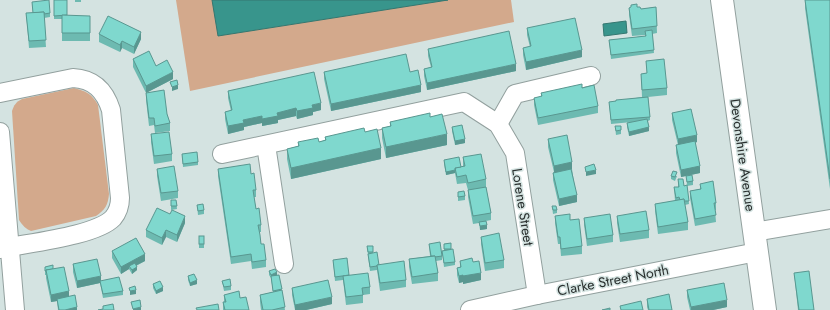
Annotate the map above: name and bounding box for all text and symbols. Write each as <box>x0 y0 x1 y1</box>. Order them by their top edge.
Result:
street label: Devonshire Avenue <box>725 97 761 213</box>
street label: Lorene Street <box>507 167 539 248</box>
street label: Clarke Street North <box>555 259 671 301</box>

